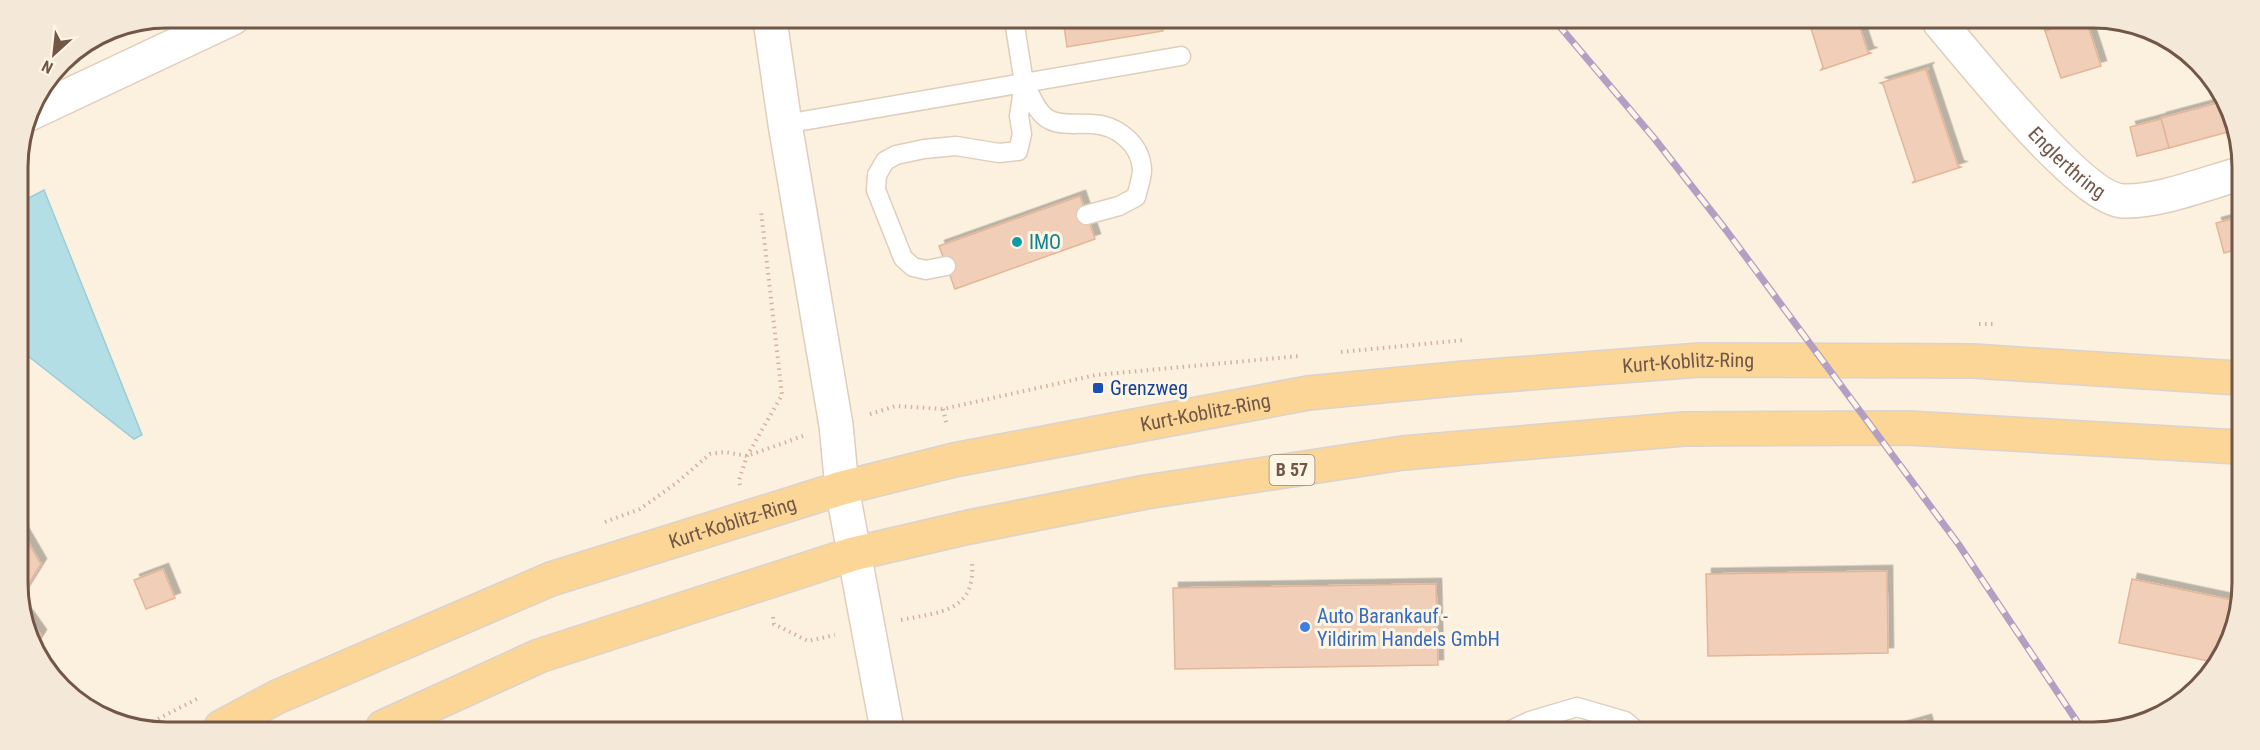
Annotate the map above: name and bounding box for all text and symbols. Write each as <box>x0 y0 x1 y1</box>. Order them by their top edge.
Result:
north arrow <box>24 24 84 84</box>
text: N <box>39 56 56 78</box>
street label: Englerthring <box>2023 122 2110 204</box>
place label: IMO <box>1029 230 1061 254</box>
marker: IMO <box>1010 235 1024 249</box>
street label: Kurt-Koblitz-Ring <box>1621 348 1754 378</box>
place label: Grenzweg <box>1110 376 1188 400</box>
marker: Grenzweg <box>1091 381 1105 395</box>
street label: Kurt-Koblitz-Ring <box>1138 388 1272 437</box>
road number: B 57 <box>1270 455 1314 485</box>
street label: Kurt-Koblitz-Ring <box>666 491 799 553</box>
place label: Auto Barankauf - Yildirim Handels GmbH <box>1317 604 1500 651</box>
marker: Auto Barankauf - Yildirim Handels GmbH <box>1298 620 1312 634</box>

